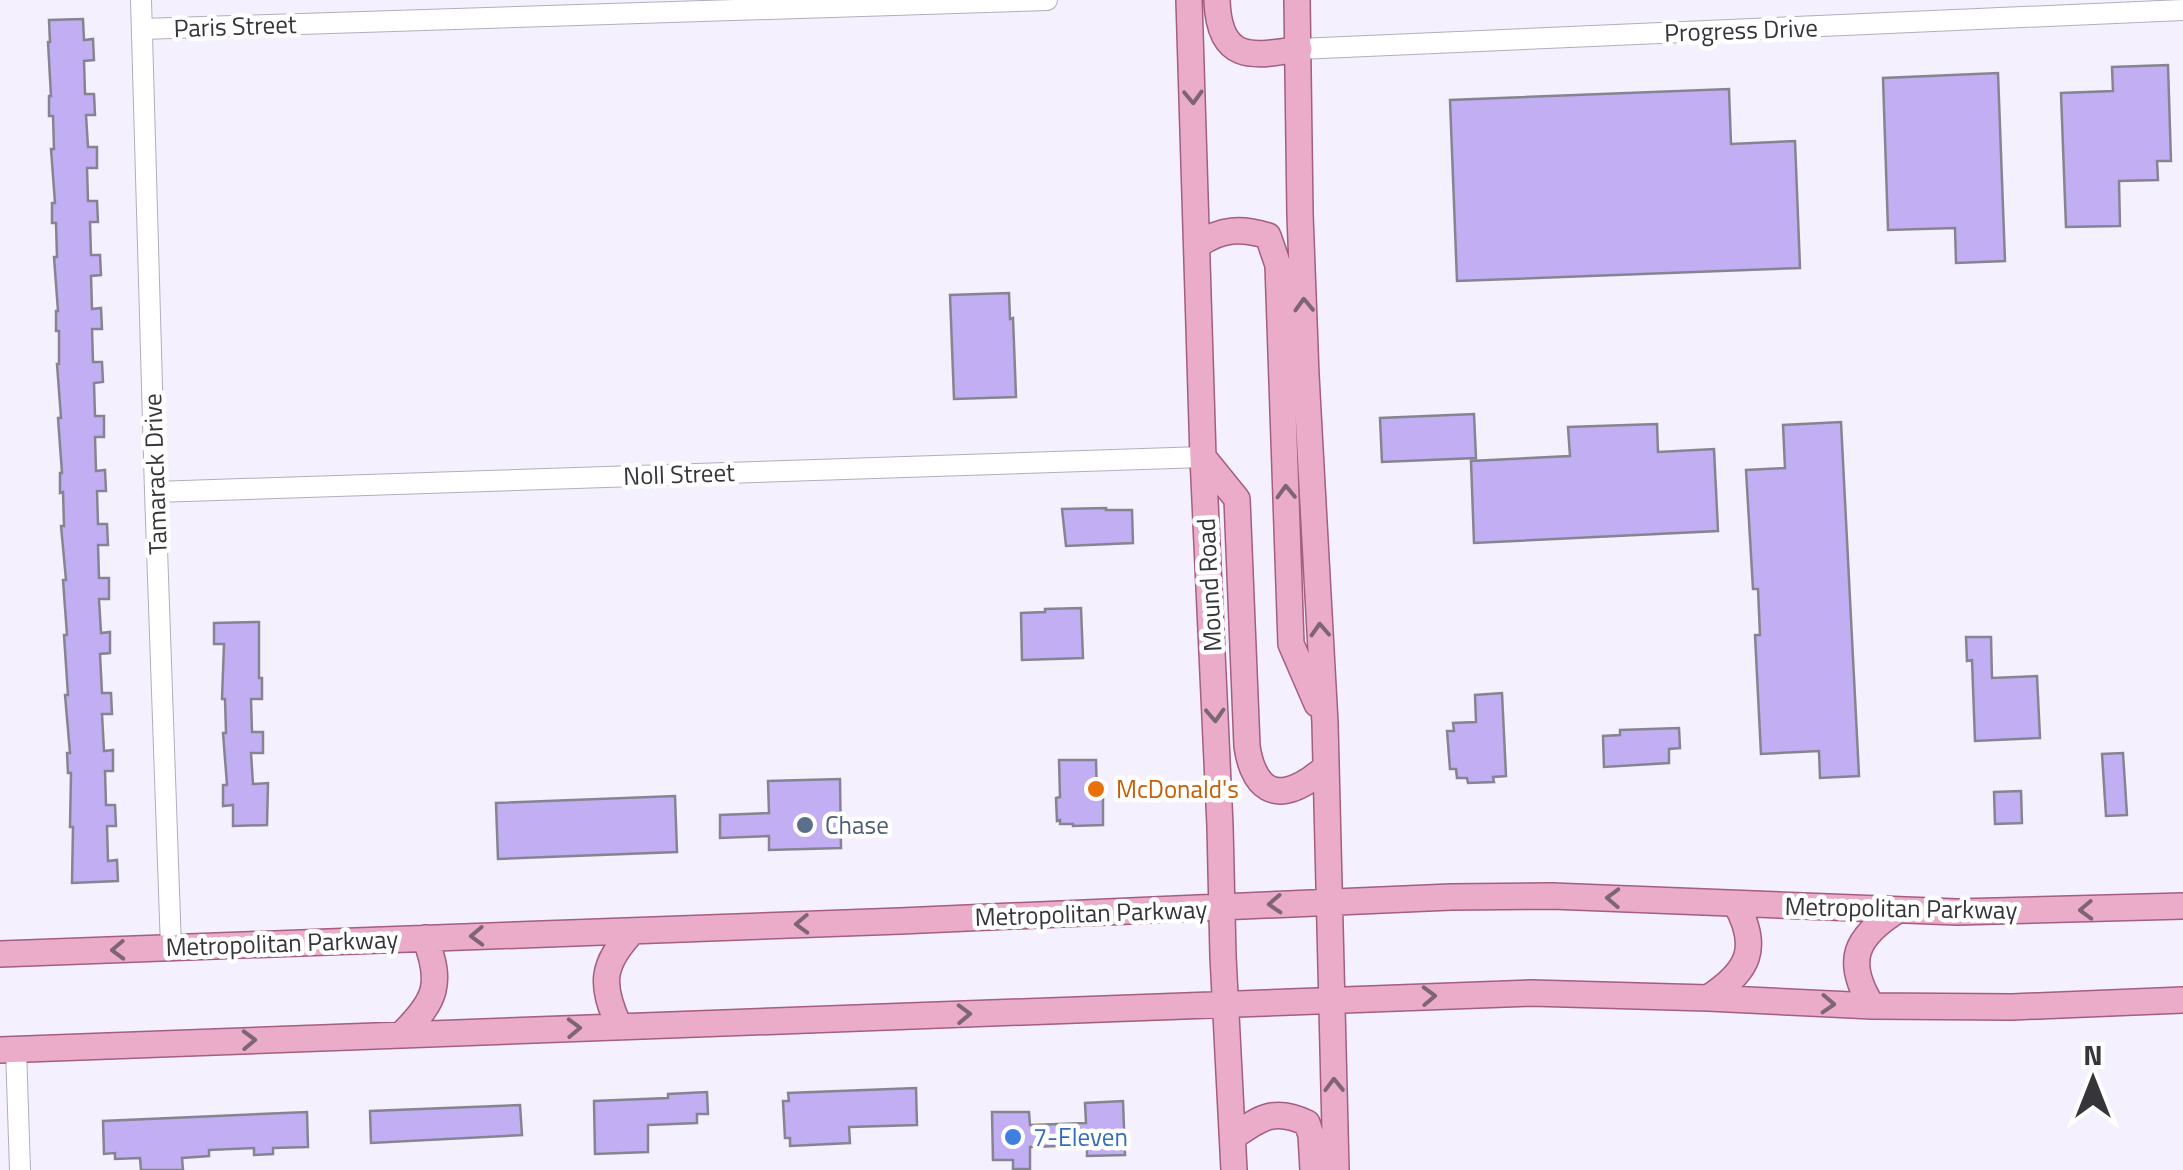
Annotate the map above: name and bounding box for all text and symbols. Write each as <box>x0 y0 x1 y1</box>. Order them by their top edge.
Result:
street label: Paris Street <box>173 5 297 47</box>
street label: Progress Drive <box>1664 8 1818 52</box>
one-way arrow <box>1182 90 1203 106</box>
one-way arrow <box>1293 296 1314 312</box>
street label: Tamarack Drive <box>133 393 177 555</box>
street label: Noll Street <box>623 453 736 495</box>
one-way arrow <box>1276 483 1297 499</box>
street label: Mound Road <box>1187 517 1231 653</box>
one-way arrow <box>1309 621 1330 637</box>
one-way arrow <box>1204 707 1225 723</box>
place label: McDonald's <box>1116 770 1239 808</box>
marker: McDonald's <box>1085 778 1107 800</box>
place label: Chase <box>825 806 889 844</box>
marker: Chase <box>794 814 816 836</box>
street label: Metropolitan Parkway <box>1784 887 2018 929</box>
one-way arrow <box>1604 888 1620 909</box>
street label: Metropolitan Parkway <box>974 890 1208 936</box>
one-way arrow <box>1267 894 1283 915</box>
one-way arrow <box>2077 899 2092 921</box>
one-way arrow <box>794 914 810 935</box>
street label: Metropolitan Parkway <box>165 920 399 966</box>
one-way arrow <box>469 926 485 947</box>
one-way arrow <box>109 939 125 960</box>
one-way arrow <box>1422 986 1438 1007</box>
one-way arrow <box>1820 993 1836 1014</box>
one-way arrow <box>957 1004 973 1025</box>
one-way arrow <box>567 1018 583 1039</box>
one-way arrow <box>242 1030 258 1051</box>
north arrow <box>2043 1030 2143 1130</box>
text: N <box>2083 1033 2103 1076</box>
one-way arrow <box>1323 1076 1345 1092</box>
place label: 7-Eleven <box>1033 1118 1128 1156</box>
marker: 7-Eleven <box>1002 1126 1024 1148</box>

